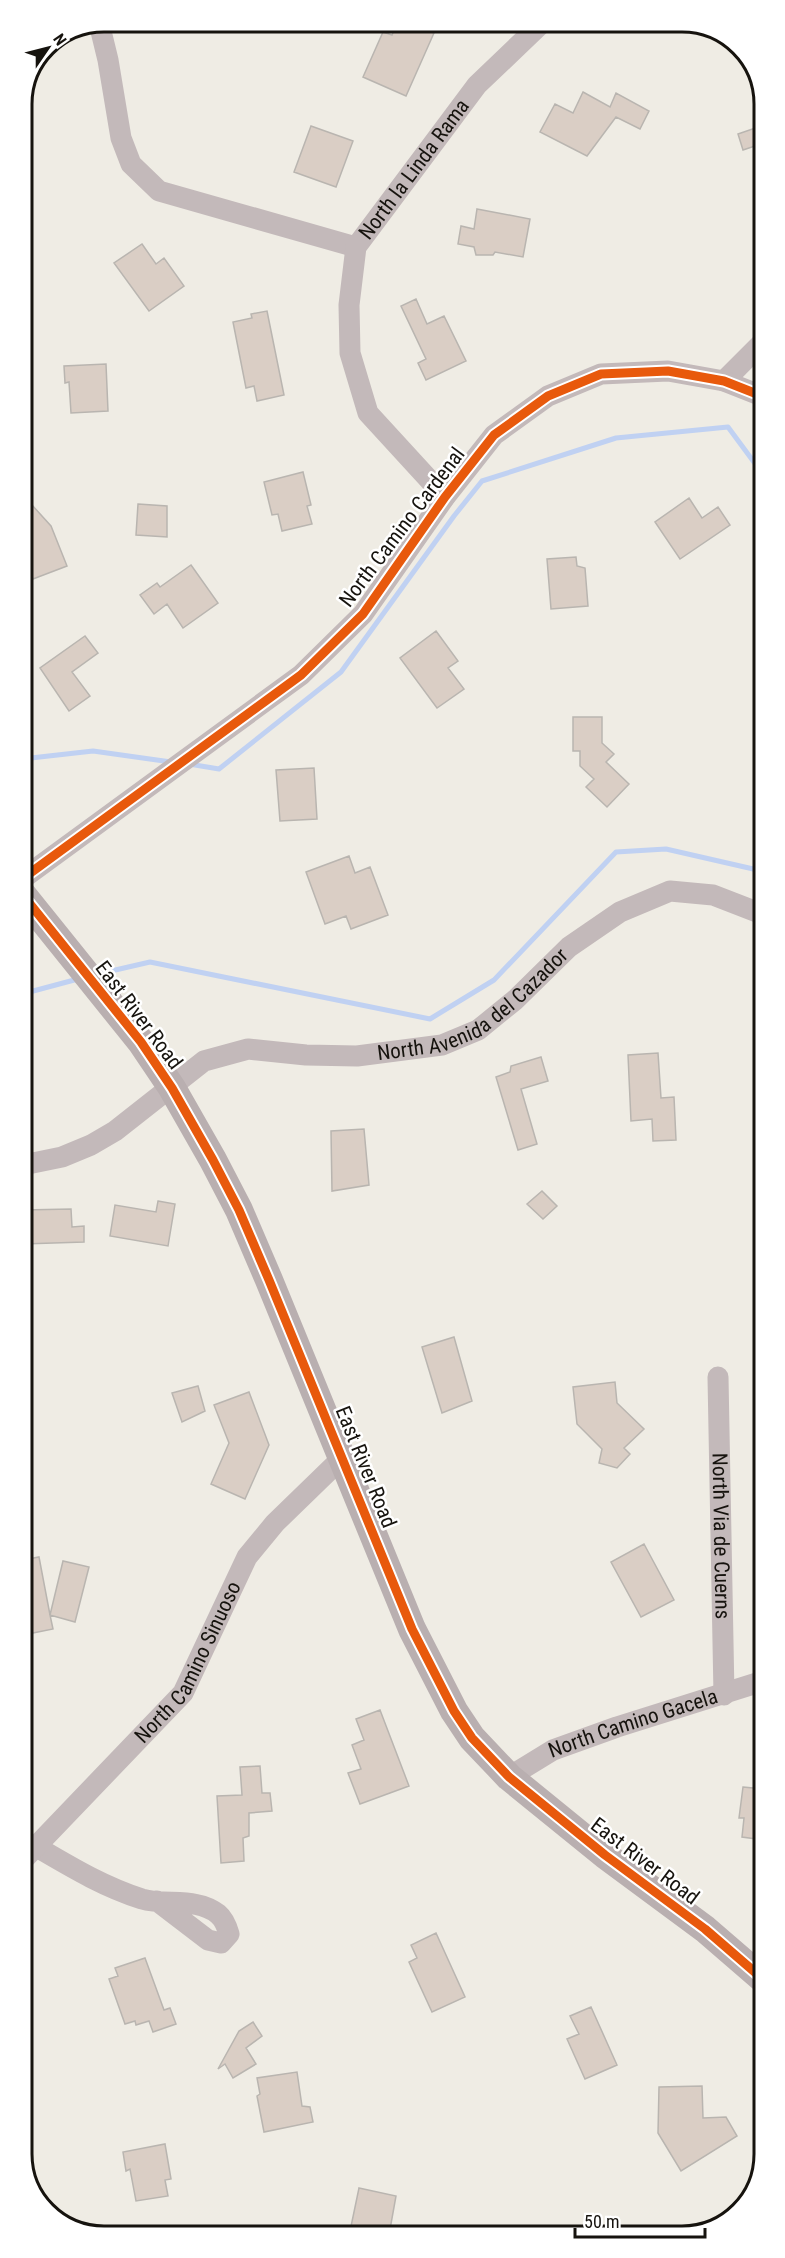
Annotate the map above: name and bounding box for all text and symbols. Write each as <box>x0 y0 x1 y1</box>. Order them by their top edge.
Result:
north arrow <box>18 18 78 78</box>
text: N <box>49 30 70 49</box>
street label: North la Linda Rama <box>354 94 474 244</box>
street label: North Camino Cardenal <box>334 443 470 611</box>
street label: North Avenida del Cazador <box>376 943 573 1065</box>
street label: East River Road <box>91 956 187 1074</box>
street label: East River Road <box>331 1403 401 1531</box>
street label: North Via de Cuerns <box>707 1453 735 1619</box>
street label: North Camino Sinuoso <box>130 1577 246 1748</box>
street label: North Camino Gacela <box>545 1684 721 1763</box>
street label: East River Road <box>586 1813 704 1909</box>
scale bar <box>575 2201 706 2239</box>
text: 50 m <box>584 2211 619 2232</box>

